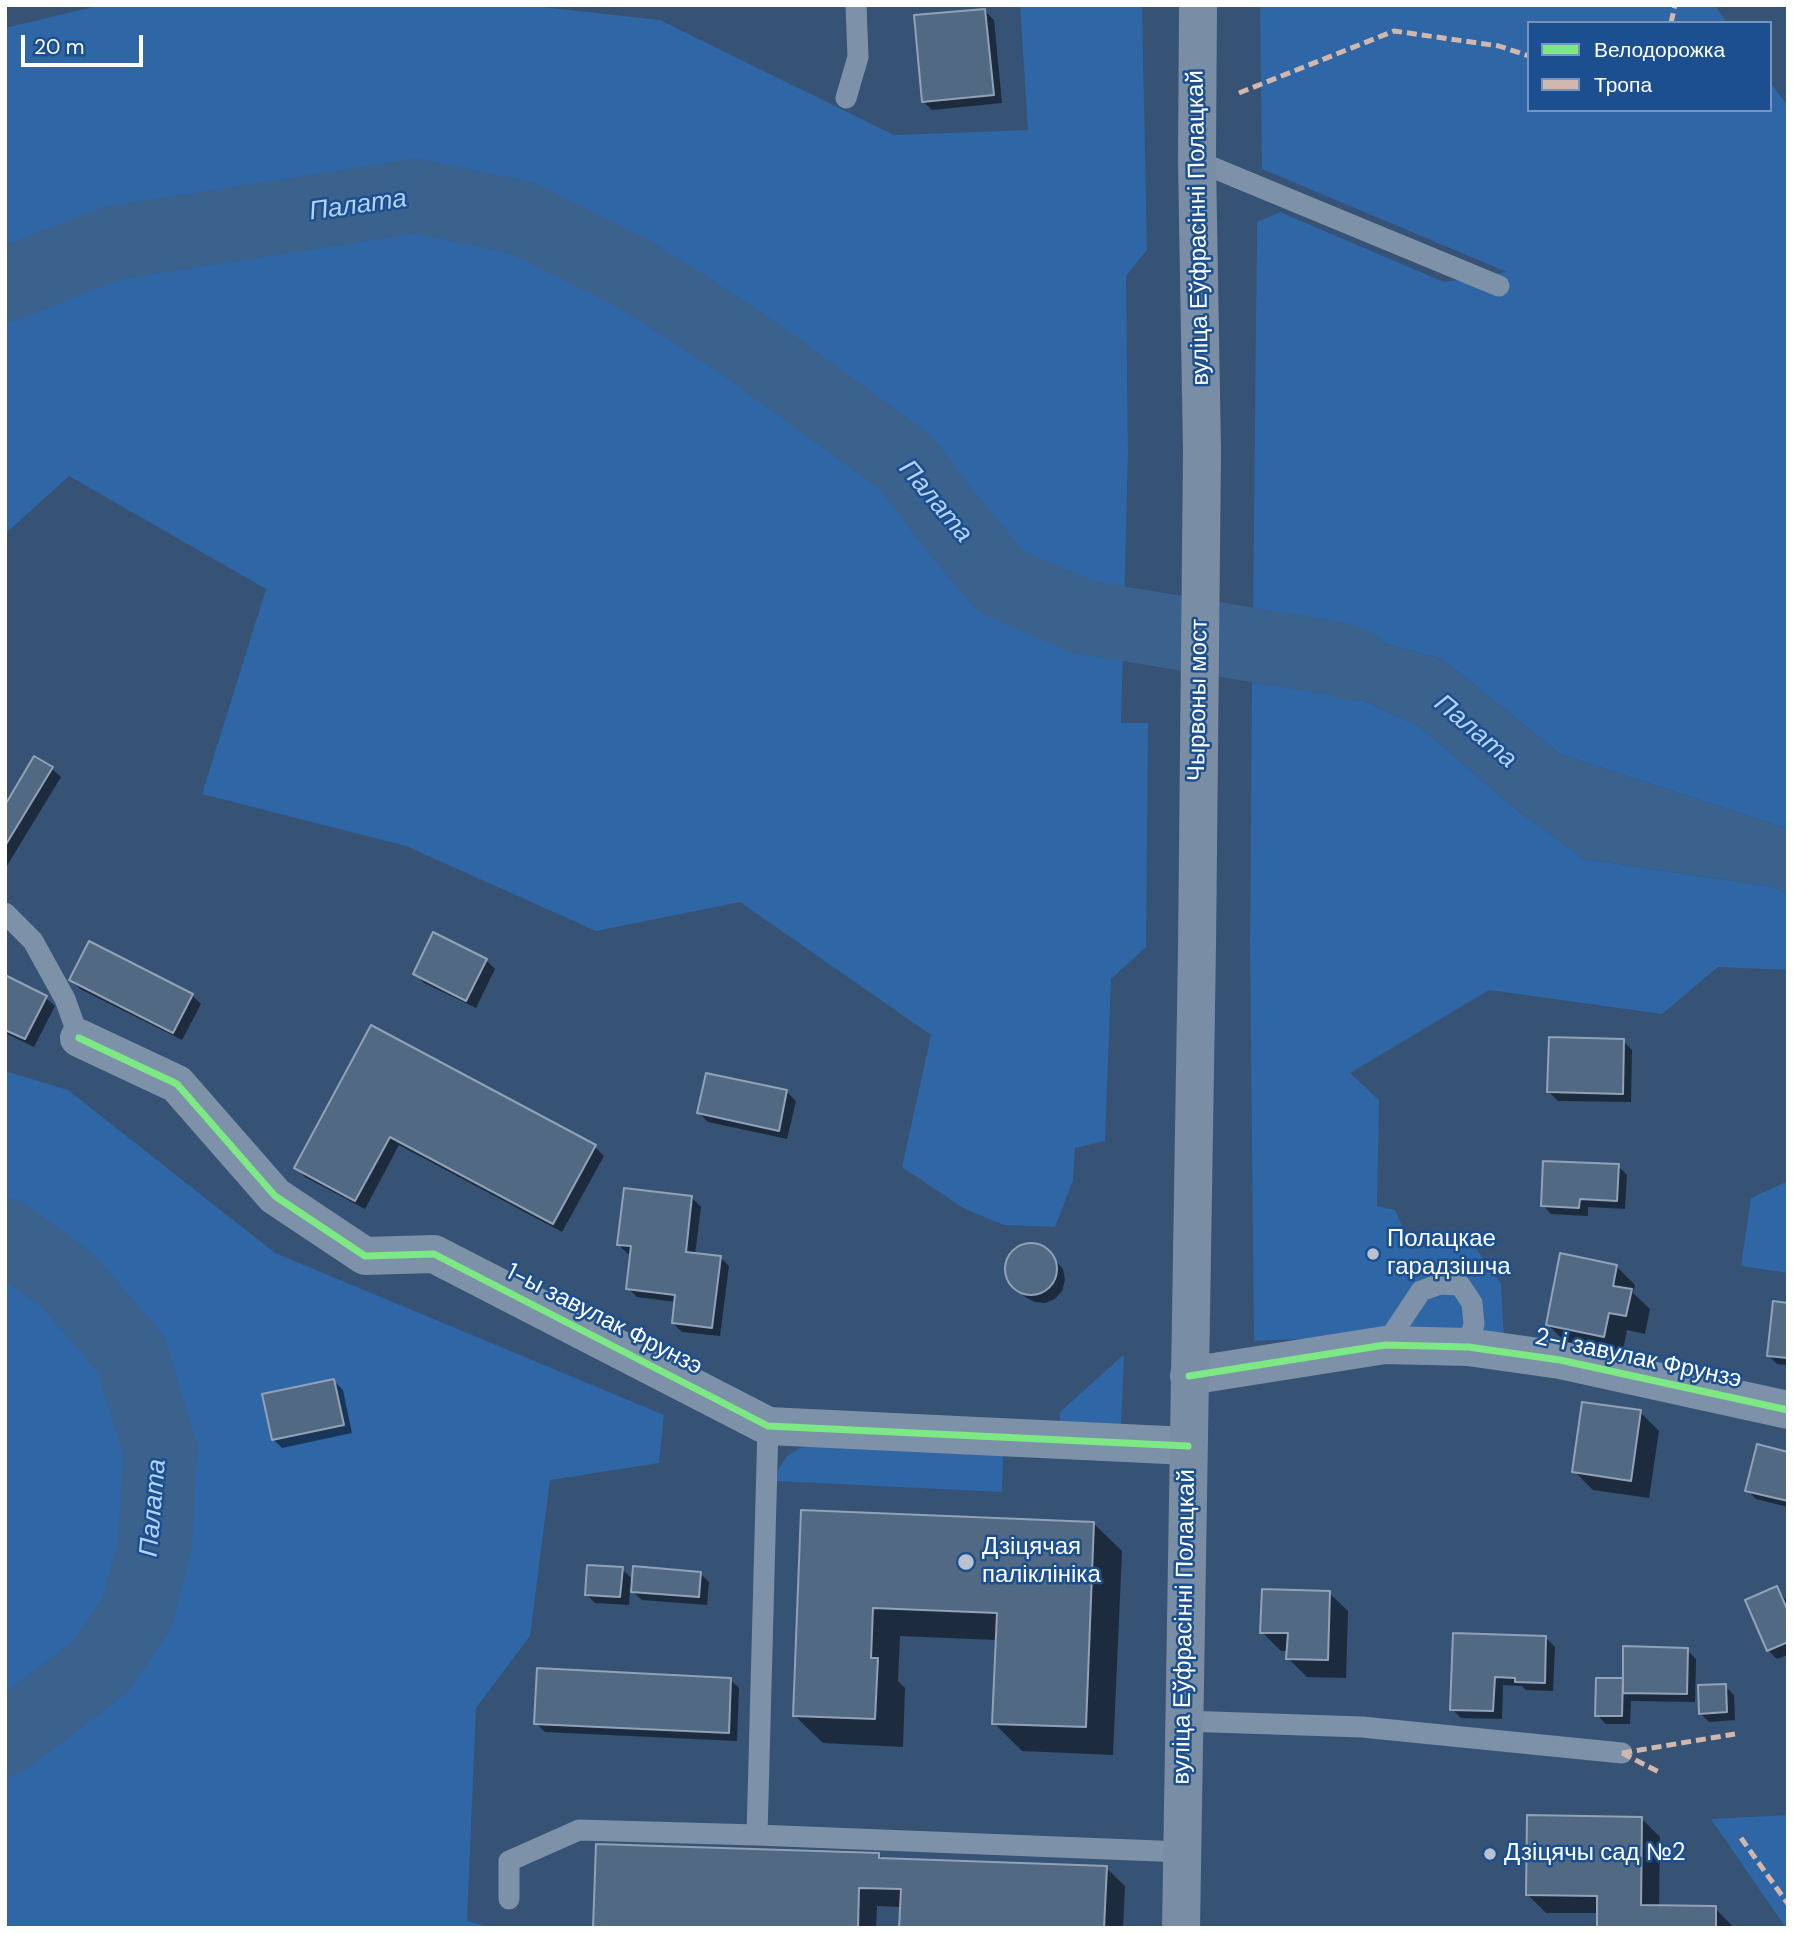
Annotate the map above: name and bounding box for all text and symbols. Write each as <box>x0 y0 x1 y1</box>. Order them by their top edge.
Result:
scale bar <box>24 21 147 65</box>
legend <box>1527 21 1772 112</box>
text: 20 m <box>34 33 85 61</box>
text: Велодорожка <box>1594 36 1725 64</box>
street label: вуліца Еўфрасінні Полацкай <box>1182 70 1216 386</box>
text: Тропа <box>1594 71 1652 99</box>
water label: Палата <box>307 184 409 228</box>
water label: Палата <box>892 454 978 550</box>
street label: Чырвоны мост <box>1183 619 1215 781</box>
water label: Палата <box>1427 689 1523 775</box>
place label: Полацкае гарадзішча <box>1387 1226 1511 1282</box>
marker: Полацкае гарадзішча <box>1365 1246 1381 1262</box>
street label: 1-ы завулак Фрунзэ <box>501 1258 707 1382</box>
street label: 2-і завулак Фрунзэ <box>1532 1323 1744 1395</box>
water label: Палата <box>134 1458 174 1558</box>
street label: вуліца Еўфрасінні Полацкай <box>1168 1469 1202 1785</box>
place label: Дзіцячая паліклініка <box>982 1534 1101 1590</box>
marker: Дзіцячая паліклініка <box>956 1552 976 1572</box>
place label: Дзіцячы сад №2 <box>1504 1840 1686 1868</box>
marker: Дзіцячы сад №2 <box>1482 1846 1498 1862</box>

